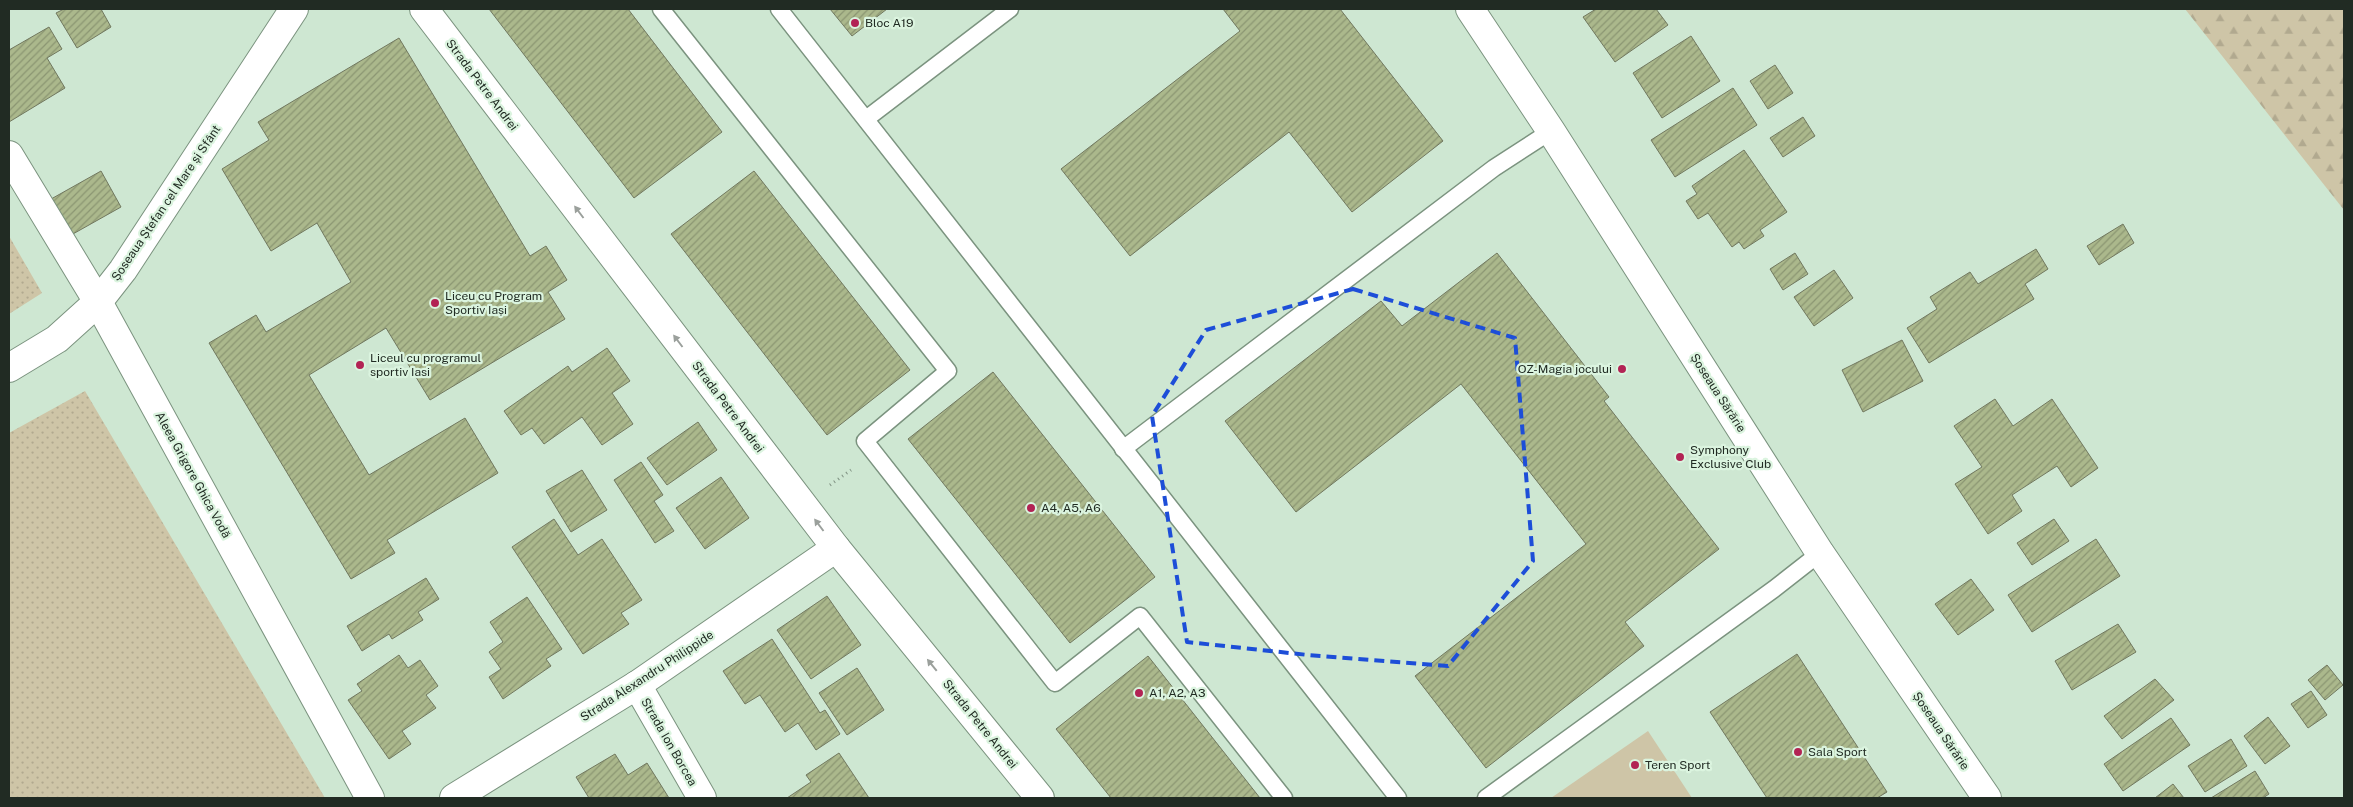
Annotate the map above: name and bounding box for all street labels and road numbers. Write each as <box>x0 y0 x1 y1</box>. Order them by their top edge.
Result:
street label: Strada Petre Andrei <box>443 37 521 133</box>
street label: Șoseaua Ștefan cel Mare și Sfânt <box>109 122 224 284</box>
street label: Șoseaua Sărărie <box>1687 351 1749 435</box>
street label: Strada Petre Andrei <box>689 359 767 455</box>
street label: Aleea Grigore Ghica Vodă <box>152 409 234 541</box>
street label: Strada Alexandru Philippide <box>578 628 716 724</box>
street label: Strada Petre Andrei <box>940 677 1020 771</box>
street label: Șoseaua Sărărie <box>1910 689 1972 773</box>
street label: Strada Ion Borcea <box>638 695 700 789</box>

